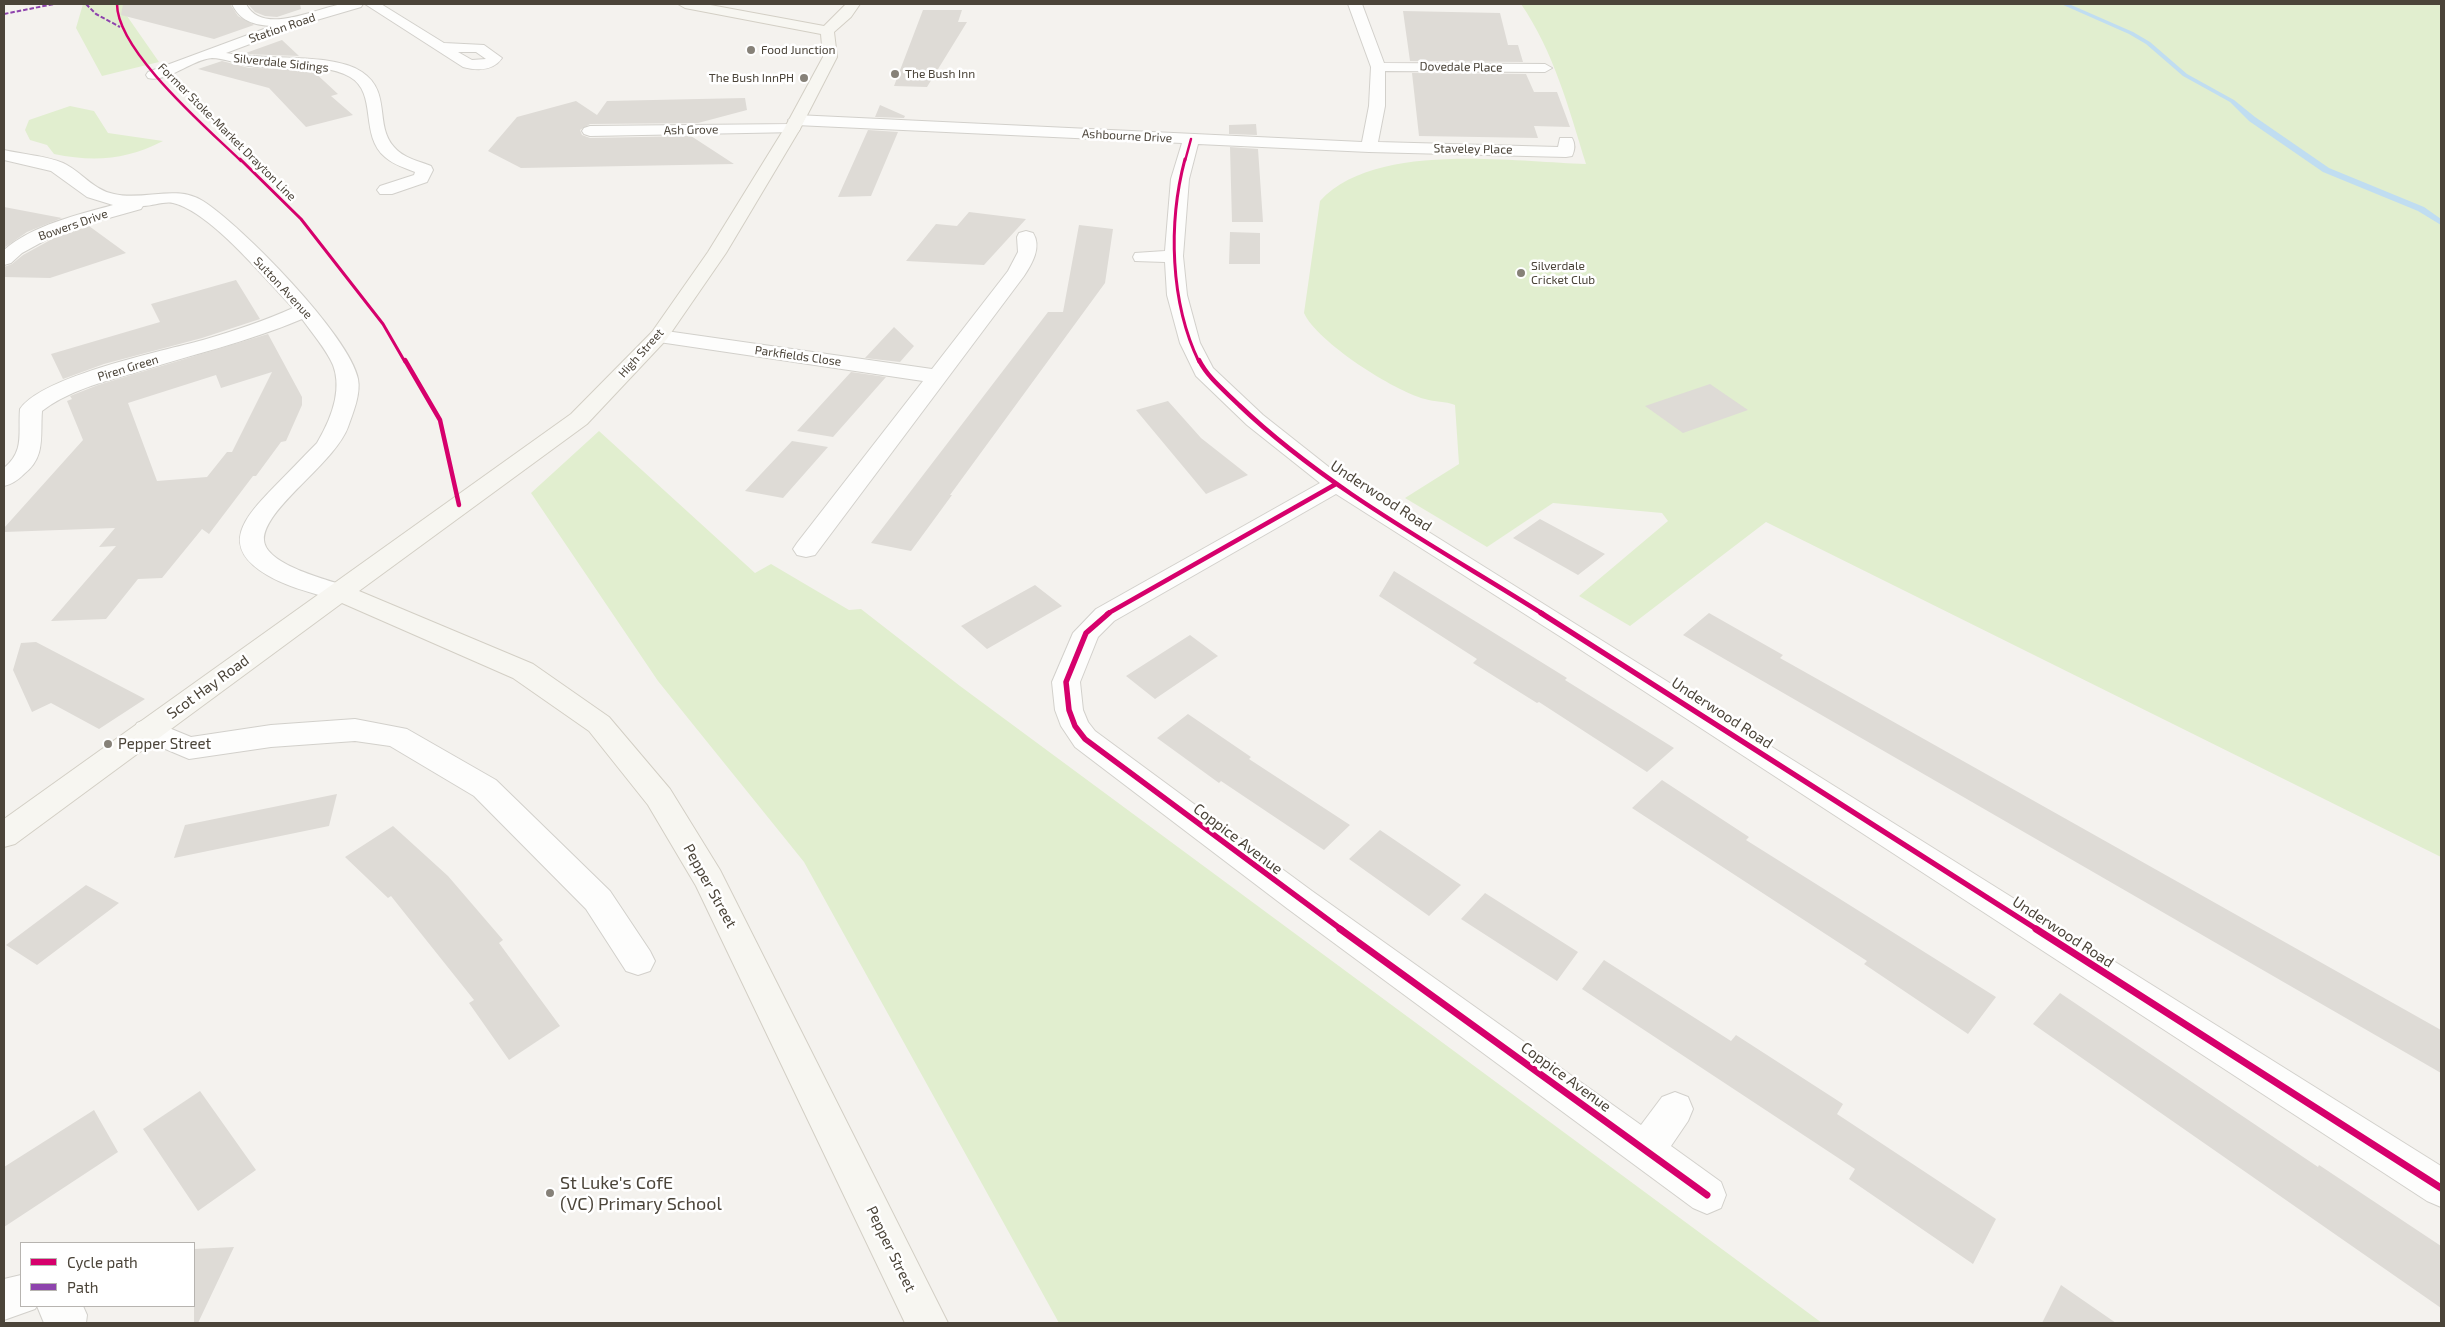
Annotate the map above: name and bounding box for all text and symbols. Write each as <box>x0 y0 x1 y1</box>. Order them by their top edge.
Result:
street label: Station Road <box>247 10 317 46</box>
place label: Food Junction <box>761 43 836 57</box>
marker: Food Junction <box>745 44 757 56</box>
street label: Silverdale Sidings <box>233 51 329 75</box>
street label: Dovedale Place <box>1419 59 1503 75</box>
street label: Former Stoke-Market Drayton Line <box>155 60 299 204</box>
place label: The Bush Inn <box>905 67 975 81</box>
marker: The Bush Inn <box>889 68 901 80</box>
place label: The Bush InnPH <box>709 71 794 85</box>
marker: The Bush InnPH <box>798 72 810 84</box>
street label: Ash Grove <box>663 122 719 138</box>
street label: Ashbourne Drive <box>1081 126 1173 146</box>
street label: Staveley Place <box>1433 141 1513 157</box>
street label: Bowers Drive <box>36 206 110 244</box>
street label: Sutton Avenue <box>251 254 315 322</box>
place label: Silverdale Cricket Club <box>1531 259 1595 287</box>
marker: Silverdale Cricket Club <box>1515 267 1527 279</box>
street label: High Street <box>615 326 667 380</box>
street label: Parkfields Close <box>754 343 842 369</box>
street label: Piren Green <box>96 352 160 384</box>
street label: Underwood Road <box>1327 457 1435 535</box>
street label: Scot Hay Road <box>163 651 253 723</box>
street label: Underwood Road <box>1668 674 1776 752</box>
place label: Pepper Street <box>118 735 211 753</box>
marker: Pepper Street <box>102 738 114 750</box>
street label: Coppice Avenue <box>1190 800 1286 878</box>
street label: Pepper Street <box>680 841 740 931</box>
street label: Underwood Road <box>2009 893 2117 971</box>
street label: Coppice Avenue <box>1517 1038 1615 1116</box>
place label: St Luke's CofE (VC) Primary School <box>560 1172 722 1214</box>
marker: St Luke's CofE (VC) Primary School <box>544 1187 556 1199</box>
street label: Pepper Street <box>862 1203 920 1295</box>
legend <box>20 1242 195 1307</box>
text: Cycle path <box>67 1253 138 1271</box>
text: Path <box>67 1278 98 1296</box>

